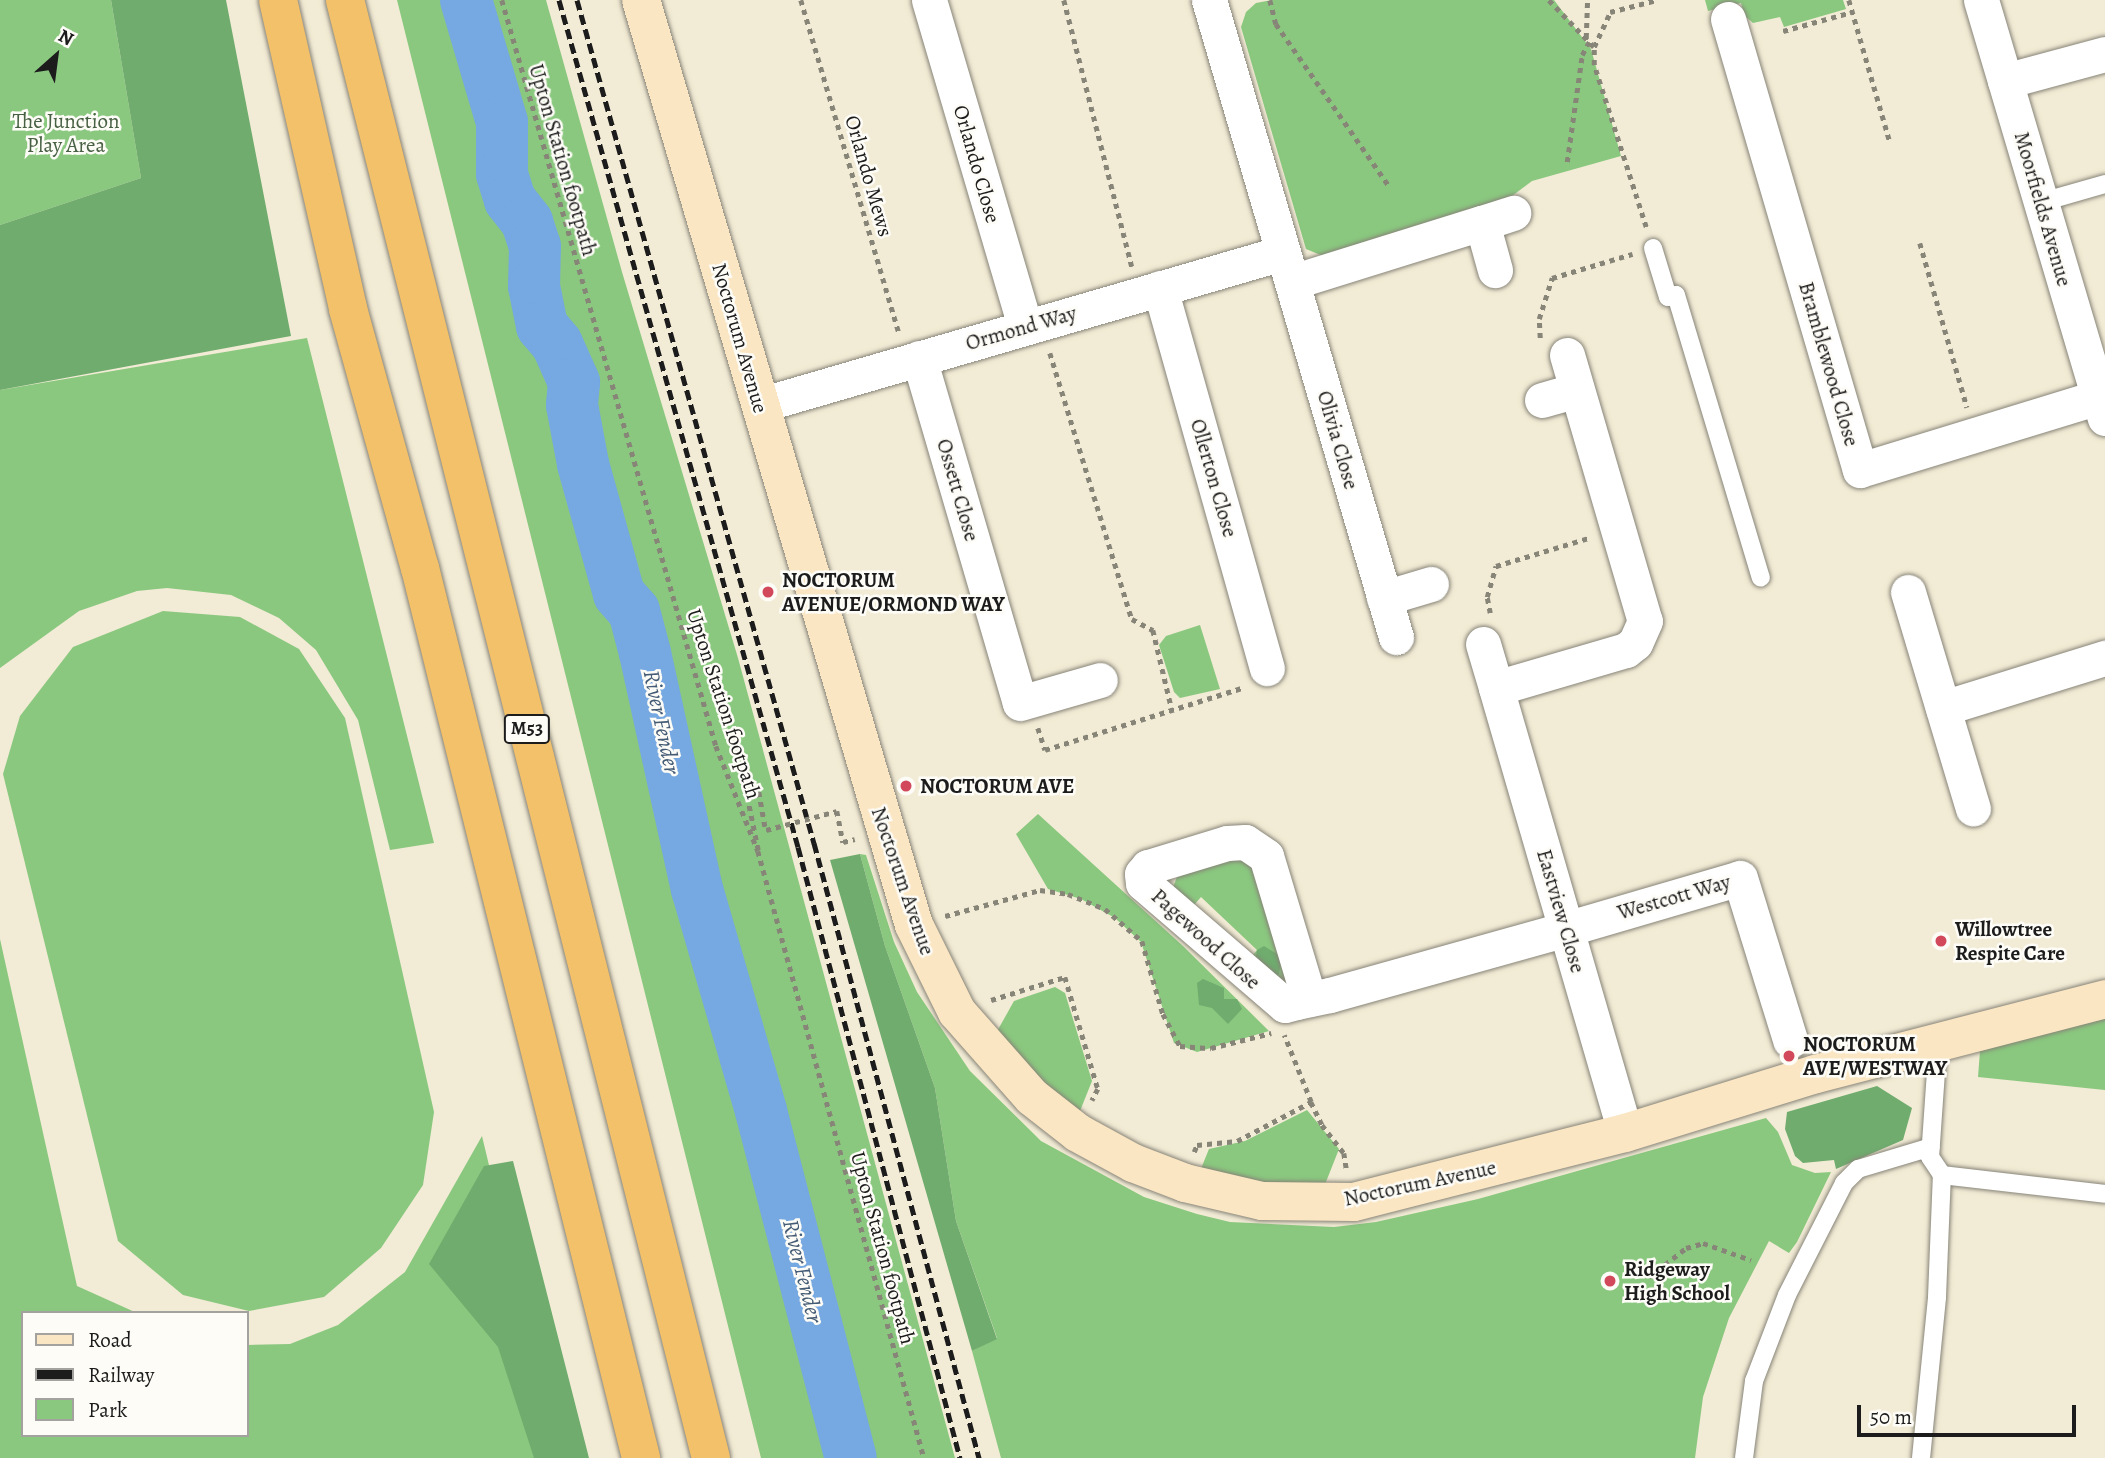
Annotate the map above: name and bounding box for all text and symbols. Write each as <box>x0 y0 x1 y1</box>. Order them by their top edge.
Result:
north arrow <box>21 21 91 91</box>
text: N <box>54 23 78 52</box>
street label: Upton Station footpath <box>524 61 602 259</box>
street label: Orlando Close <box>948 102 1006 226</box>
park label: The Junction Play Area <box>12 108 120 158</box>
street label: Orlando Mews <box>840 112 898 240</box>
street label: Moorfields Avenue <box>2009 129 2077 289</box>
street label: Noctorum Avenue <box>707 260 773 416</box>
street label: Bramblewood Close <box>1793 279 1865 449</box>
street label: Ormond Way <box>963 300 1079 356</box>
street label: Olivia Close <box>1312 388 1364 492</box>
street label: Ollerton Close <box>1185 416 1243 540</box>
street label: Ossett Close <box>931 436 985 544</box>
place label: NOCTORUM AVENUE/ORMOND WAY <box>782 567 1005 617</box>
marker: NOCTORUM AVENUE/ORMOND WAY <box>760 584 776 600</box>
street label: Upton Station footpath <box>681 606 767 802</box>
water label: River Fender <box>637 667 685 777</box>
road number: M53 <box>503 714 552 744</box>
place label: NOCTORUM AVE <box>920 773 1074 799</box>
marker: NOCTORUM AVE <box>898 778 914 794</box>
street label: Noctorum Avenue <box>866 804 940 958</box>
street label: Eastview Close <box>1531 846 1591 976</box>
street label: Westcott Way <box>1615 869 1733 925</box>
street label: Pagewood Close <box>1146 883 1266 995</box>
place label: Willowtree Respite Care <box>1955 916 2065 966</box>
marker: Willowtree Respite Care <box>1933 933 1949 949</box>
place label: NOCTORUM AVE/WESTWAY <box>1803 1031 1947 1081</box>
marker: NOCTORUM AVE/WESTWAY <box>1781 1048 1797 1064</box>
street label: Upton Station footpath <box>845 1149 921 1347</box>
street label: Noctorum Avenue <box>1342 1155 1498 1211</box>
water label: River Fender <box>776 1216 828 1326</box>
place label: Ridgeway High School <box>1624 1256 1730 1306</box>
marker: Ridgeway High School <box>1602 1273 1618 1289</box>
legend <box>21 1311 248 1437</box>
text: Road <box>88 1326 132 1354</box>
text: Railway <box>88 1361 154 1389</box>
scale bar <box>1860 1392 2079 1436</box>
text: Park <box>88 1396 127 1424</box>
text: 50 m <box>1870 1403 1912 1431</box>

